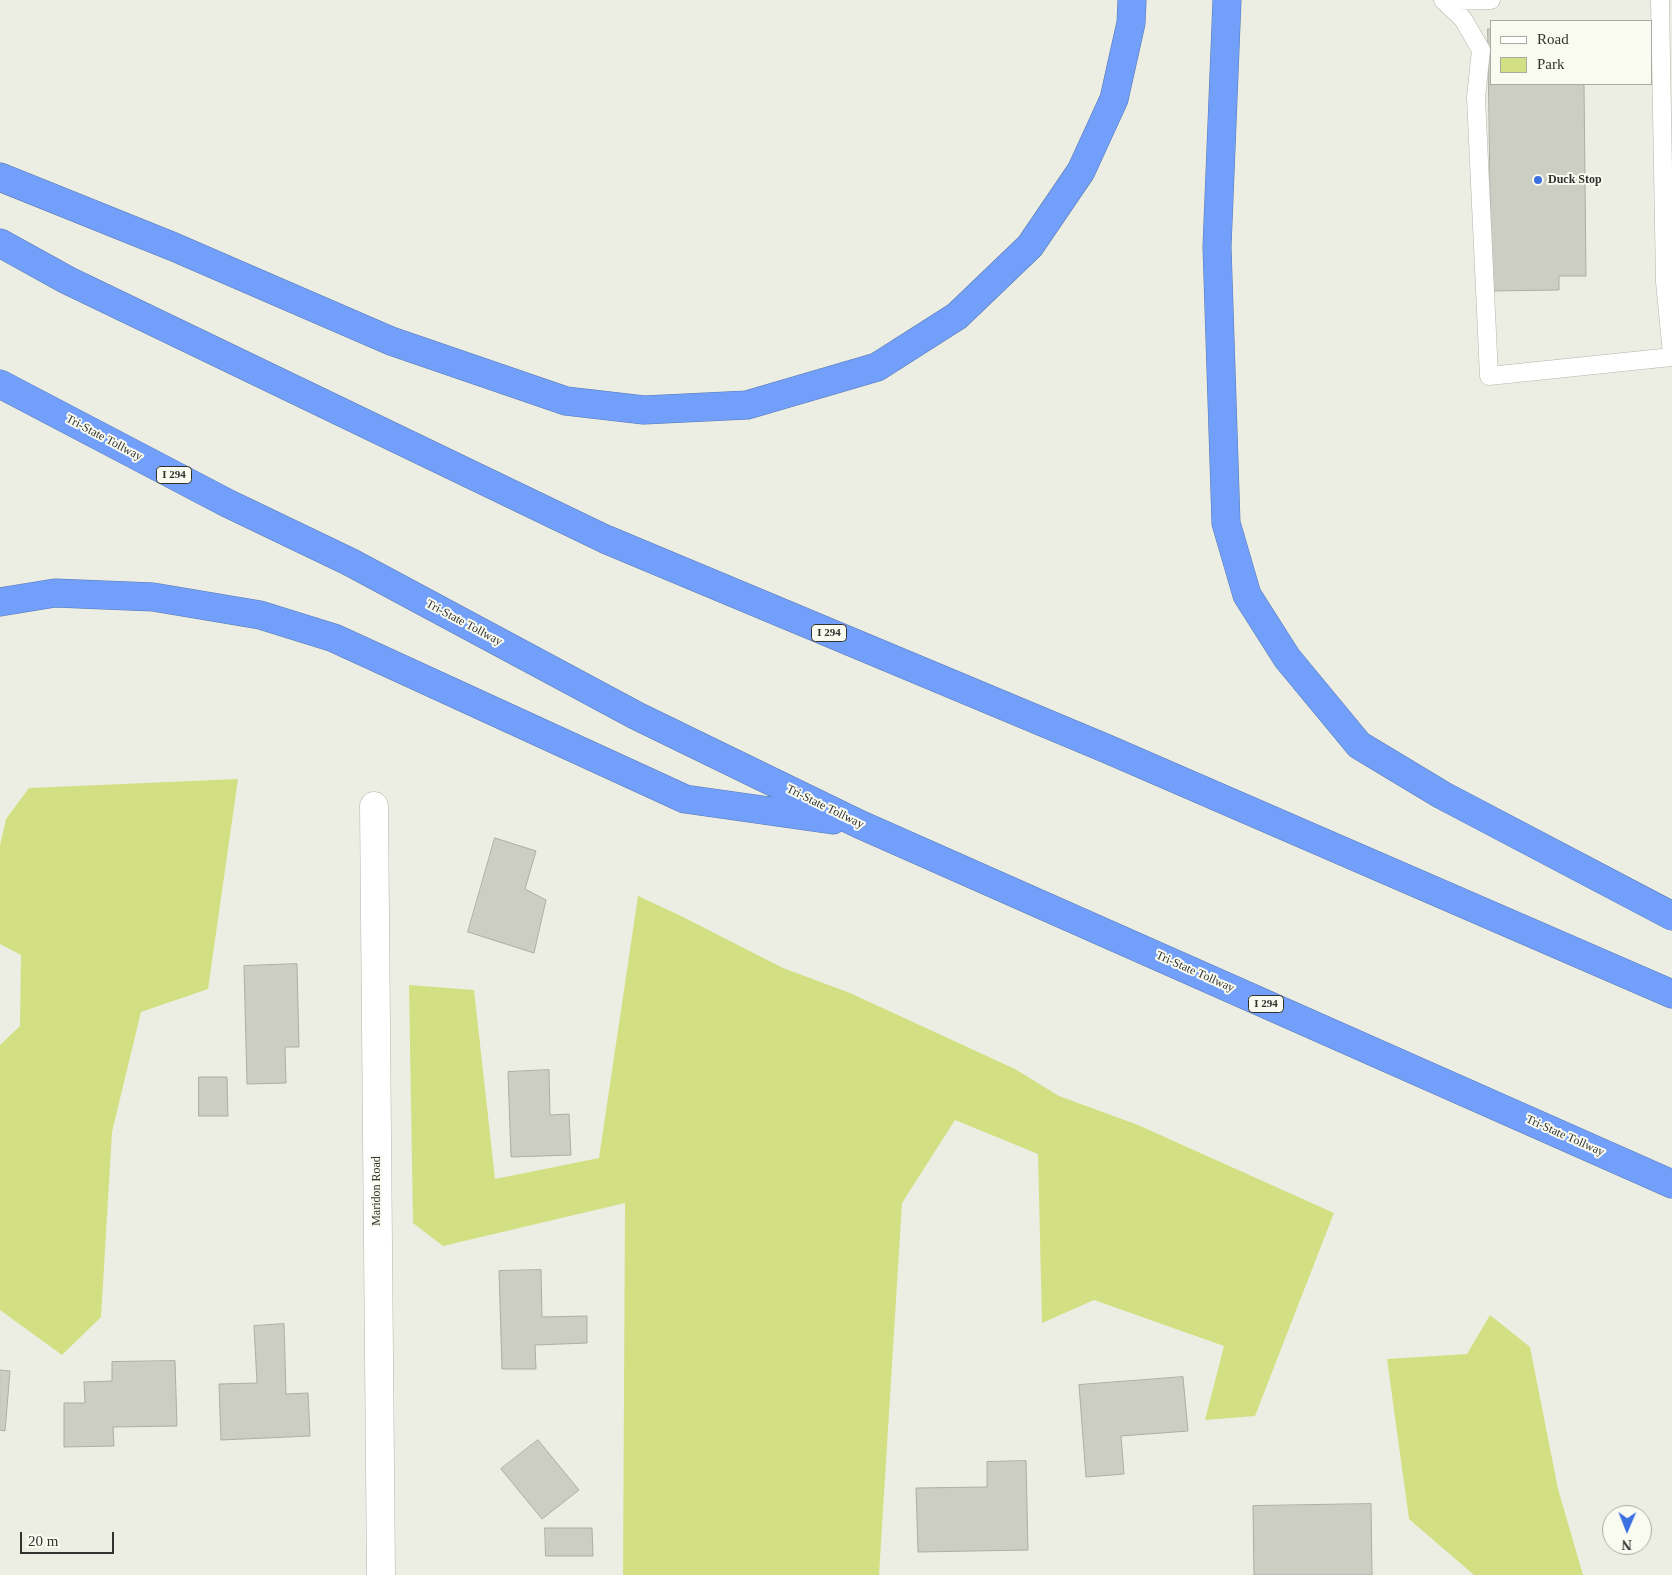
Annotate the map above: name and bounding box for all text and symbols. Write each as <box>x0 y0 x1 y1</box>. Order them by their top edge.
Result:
legend <box>1490 20 1652 85</box>
text: Road <box>1537 31 1569 47</box>
text: Park <box>1537 56 1565 72</box>
place label: Duck Stop <box>1548 173 1602 187</box>
marker: Duck Stop <box>1532 174 1544 186</box>
street label: Tri-State Tollway <box>63 412 145 464</box>
road number: I 294 <box>156 466 192 484</box>
street label: Tri-State Tollway <box>423 597 505 649</box>
road number: I 294 <box>812 624 846 641</box>
street label: Tri-State Tollway <box>784 782 866 832</box>
street label: Tri-State Tollway <box>1154 948 1236 996</box>
road number: I 294 <box>1248 996 1284 1012</box>
street label: Tri-State Tollway <box>1524 1112 1606 1160</box>
street label: Maridon Road <box>370 1156 384 1226</box>
north arrow <box>1602 1505 1652 1555</box>
scale bar <box>22 1522 116 1554</box>
text: 20 m <box>28 1533 58 1549</box>
text: N <box>1622 1537 1632 1552</box>

